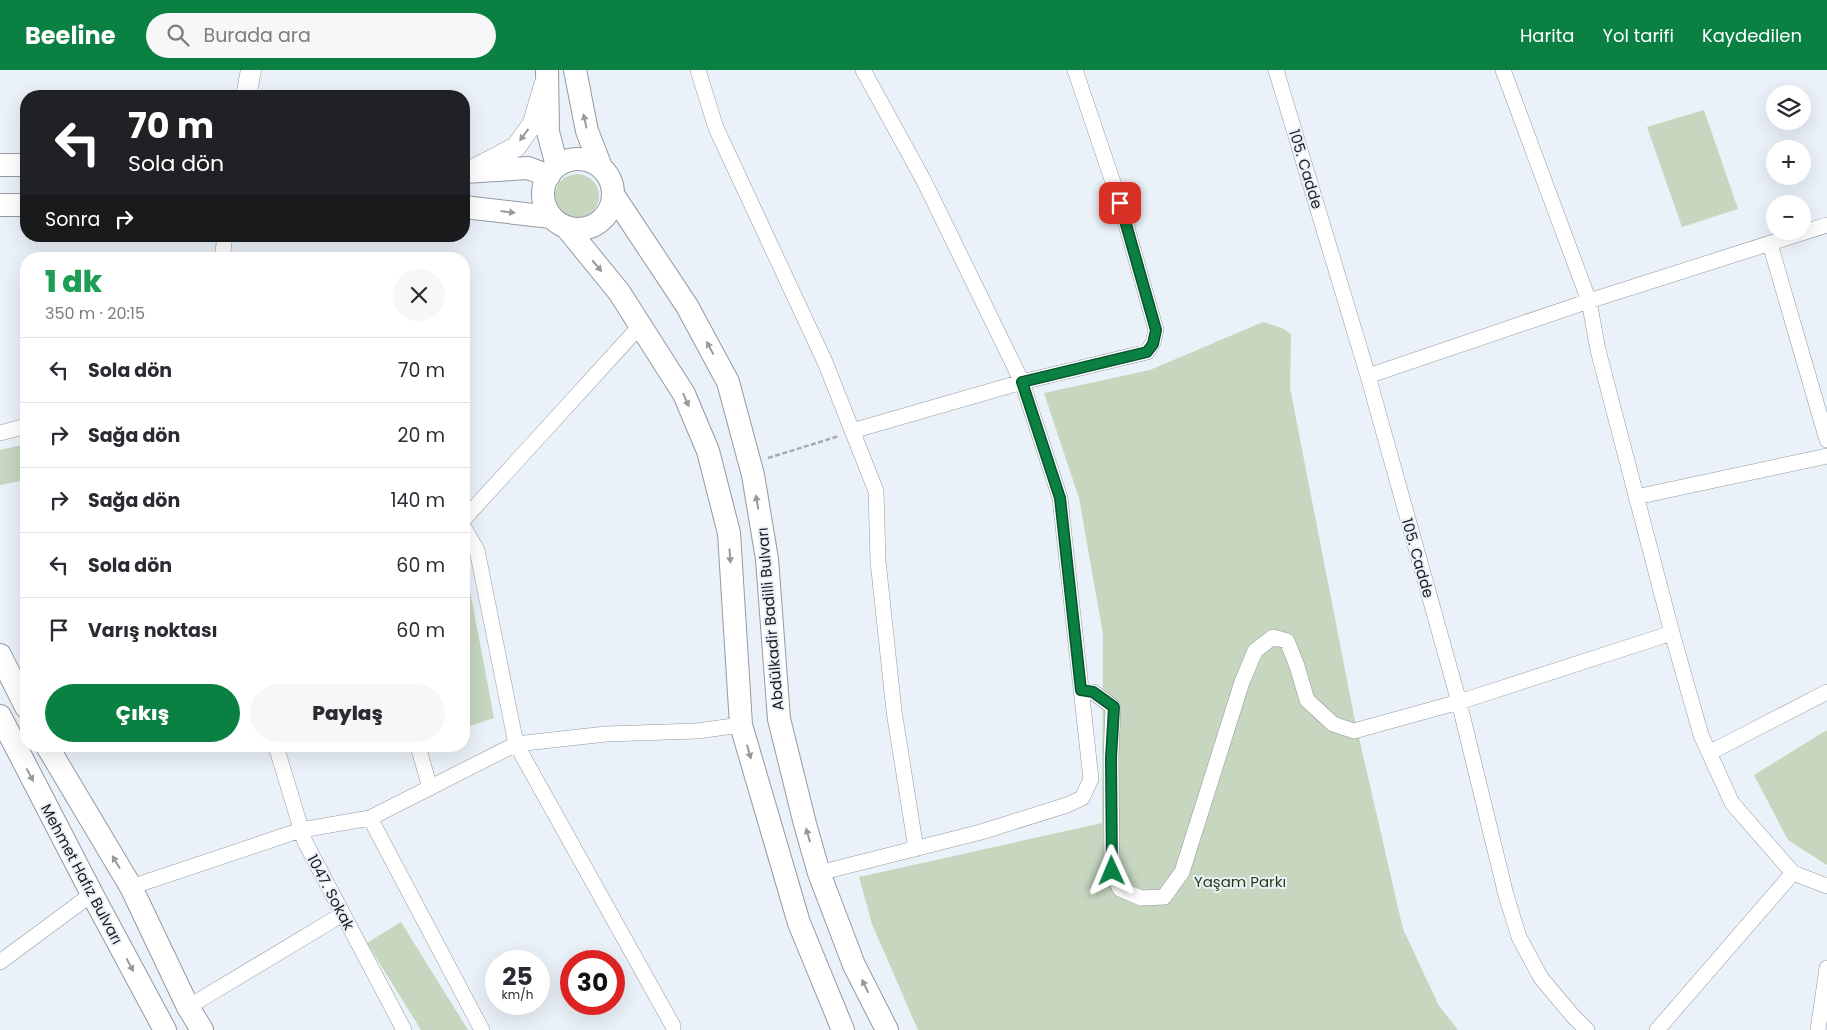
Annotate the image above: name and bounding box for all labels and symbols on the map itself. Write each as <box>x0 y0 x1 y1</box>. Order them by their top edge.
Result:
one-way arrow <box>581 113 589 128</box>
street label: 105. Cadde <box>1284 127 1328 211</box>
one-way arrow <box>519 128 530 141</box>
pin <box>1099 182 1141 224</box>
one-way arrow <box>500 208 516 216</box>
one-way arrow <box>591 259 602 272</box>
one-way arrow <box>705 341 714 354</box>
one-way arrow <box>682 393 691 408</box>
one-way arrow <box>753 494 761 510</box>
street label: 105. Cadde <box>1397 516 1439 600</box>
street label: Abdülkadir Badilli Bulvarı <box>752 527 788 711</box>
one-way arrow <box>727 548 735 564</box>
one-way arrow <box>746 745 754 760</box>
one-way arrow <box>26 768 34 783</box>
street label: Mehmet Hafız Bulvarı <box>36 800 128 948</box>
one-way arrow <box>803 827 811 842</box>
position arrow <box>1085 844 1137 896</box>
street label: 1047. Sokak <box>302 850 360 934</box>
one-way arrow <box>112 856 121 869</box>
park label: Yaşam Parkı <box>1194 871 1286 892</box>
speed limit sign: 30 <box>560 950 625 1015</box>
one-way arrow <box>126 959 135 972</box>
one-way arrow <box>861 979 869 994</box>

